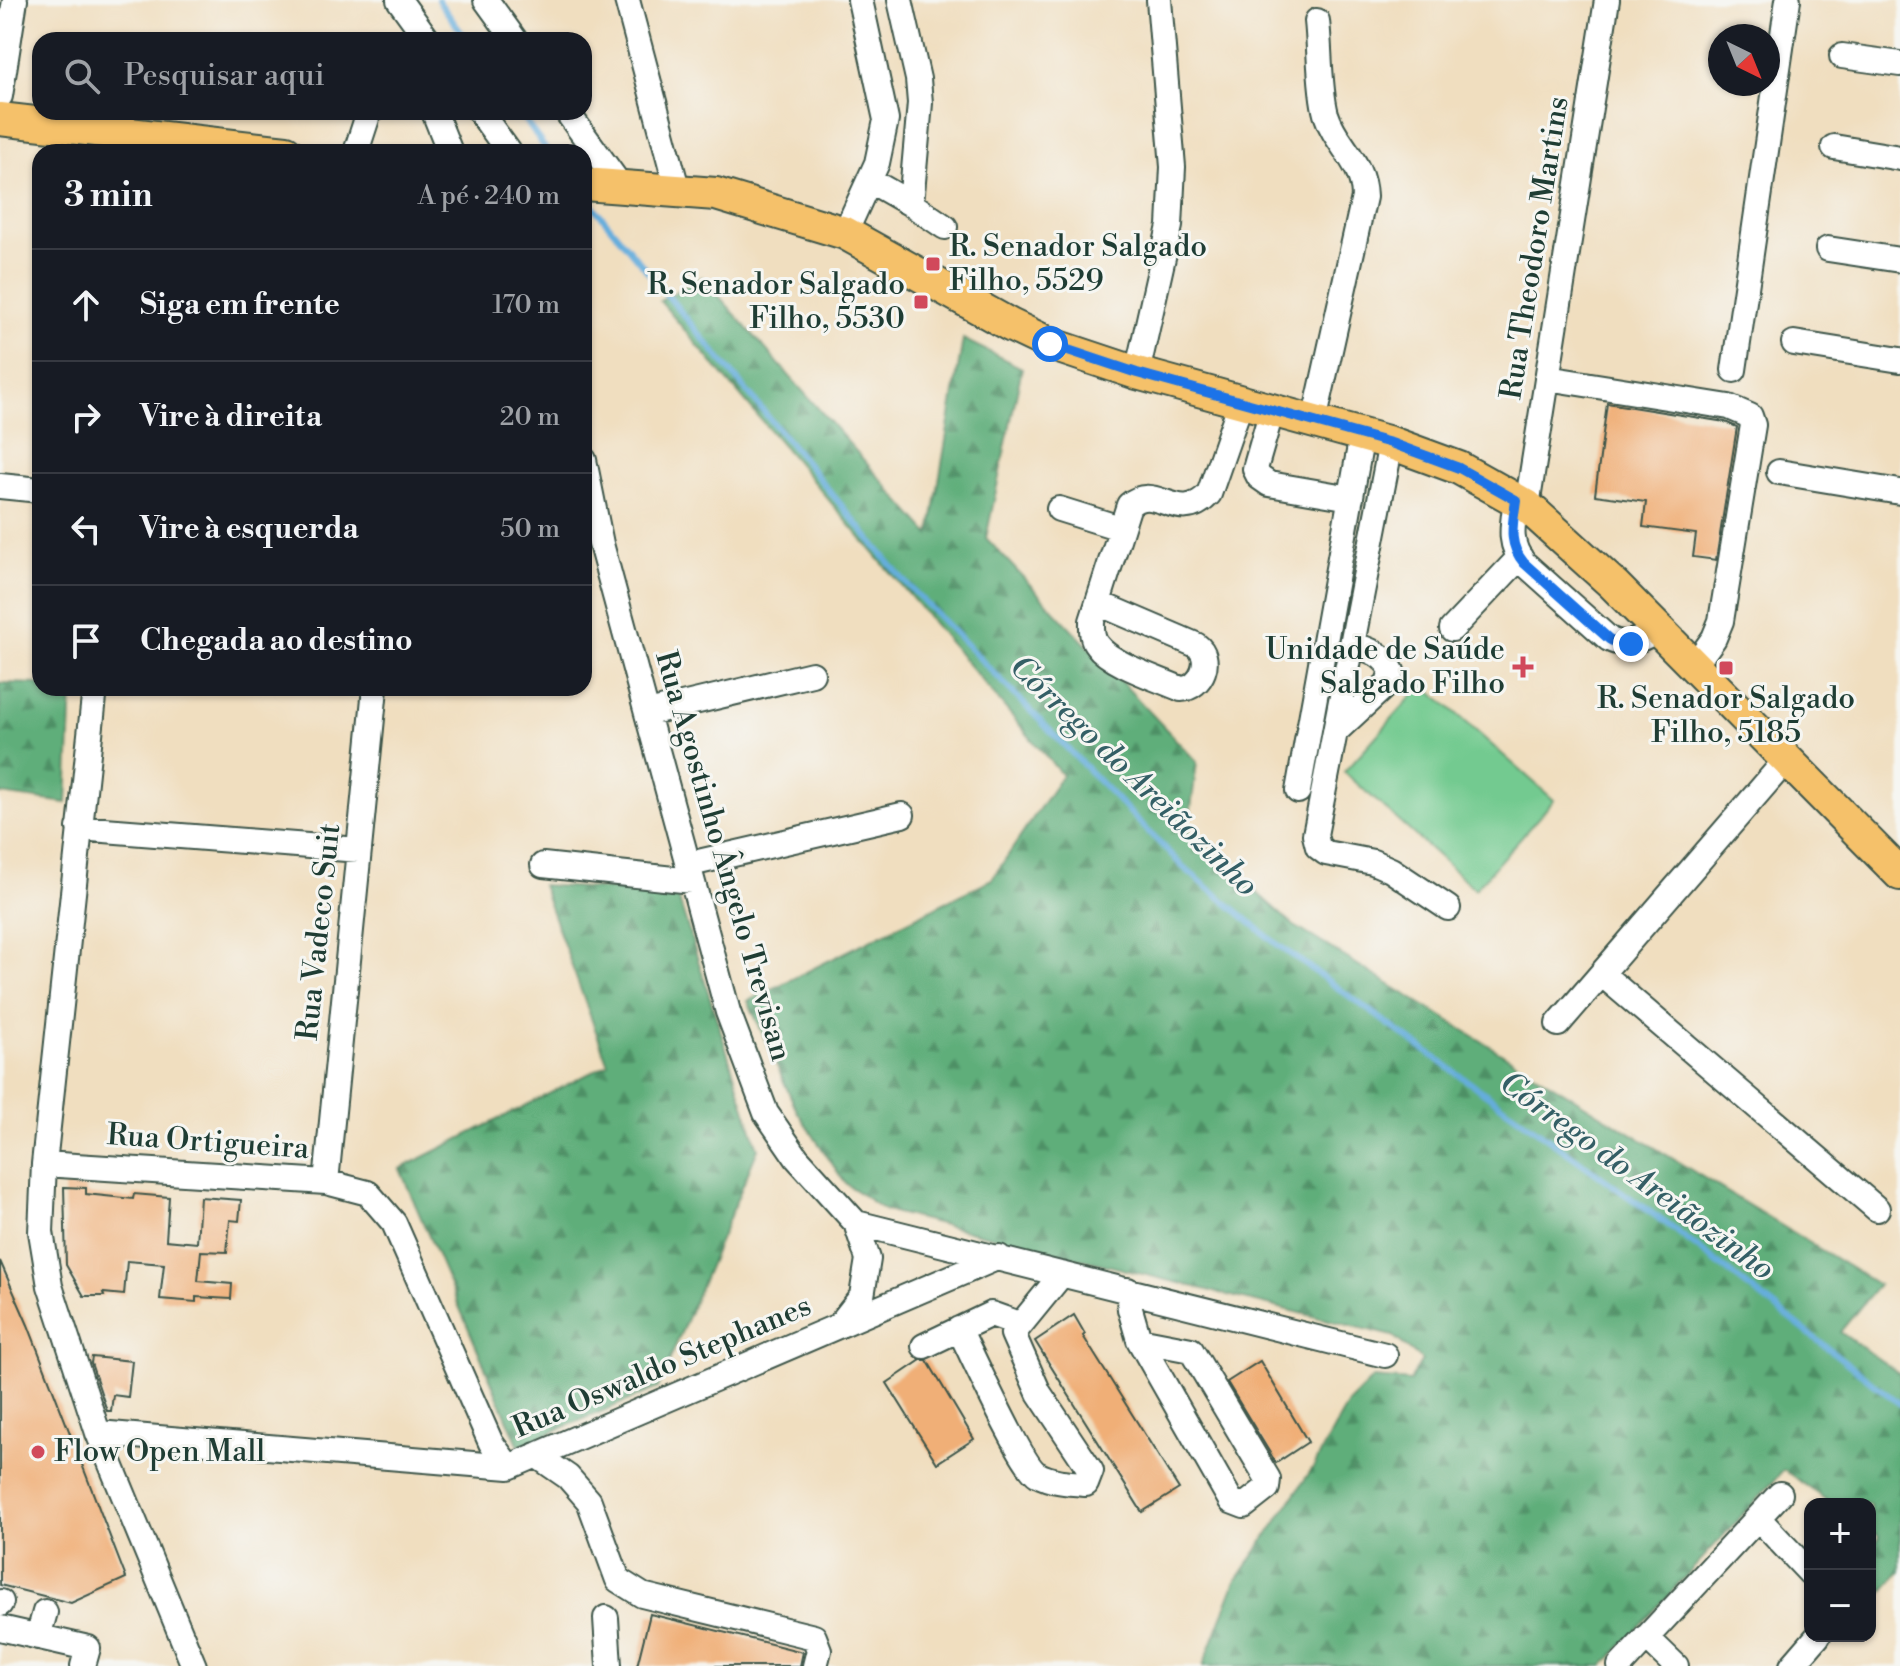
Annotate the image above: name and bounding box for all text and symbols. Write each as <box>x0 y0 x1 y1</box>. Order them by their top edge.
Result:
north arrow <box>1708 24 1780 96</box>
search box <box>32 32 592 120</box>
icon: search <box>60 54 104 98</box>
text: Pesquisar aqui <box>124 57 325 95</box>
street label: Rua Theodoro Martins <box>1492 94 1578 402</box>
text: 3 min <box>64 175 153 217</box>
text: A pé · 240 m <box>418 180 560 212</box>
place label: R. Senador Salgado Filho, 5529 <box>949 228 1207 300</box>
marker: R. Senador Salgado Filho, 5529 <box>924 255 942 273</box>
place label: R. Senador Salgado Filho, 5530 <box>647 266 905 338</box>
icon: ahead <box>64 283 108 327</box>
text: Siga em frente <box>140 286 340 324</box>
text: 170 m <box>492 289 560 321</box>
marker: R. Senador Salgado Filho, 5530 <box>912 293 930 311</box>
route start <box>1032 326 1068 362</box>
icon: right <box>64 395 108 439</box>
text: Vire à direita <box>140 398 322 436</box>
text: 20 m <box>500 401 560 433</box>
icon: left <box>64 507 108 551</box>
text: Vire à esquerda <box>140 510 359 548</box>
text: 50 m <box>500 513 560 545</box>
icon: arrive <box>64 619 108 663</box>
text: Chegada ao destino <box>140 622 413 660</box>
route end <box>1613 626 1649 662</box>
place label: Unidade de Saúde Salgado Filho <box>1265 631 1505 703</box>
street label: Rua Agostinho Ângelo Trevisan <box>646 646 802 1066</box>
water label: Córrego do Areiãozinho <box>1001 647 1267 905</box>
marker: Unidade de Saúde Salgado Filho <box>1512 656 1534 678</box>
marker: R. Senador Salgado Filho, 5185 <box>1717 659 1735 677</box>
place label: R. Senador Salgado Filho, 5185 <box>1597 680 1855 752</box>
street label: Rua Vadeco Suit <box>289 821 349 1042</box>
water label: Córrego do Areiãozinho <box>1492 1063 1782 1289</box>
street label: Rua Ortigueira <box>106 1116 311 1168</box>
street label: Rua Oswaldo Stephanes <box>507 1287 817 1447</box>
place label: Flow Open Mall <box>54 1433 265 1471</box>
marker: Flow Open Mall <box>29 1443 47 1461</box>
map controls <box>1804 1498 1876 1642</box>
button: + <box>1804 1498 1876 1570</box>
button: − <box>1804 1570 1876 1642</box>

